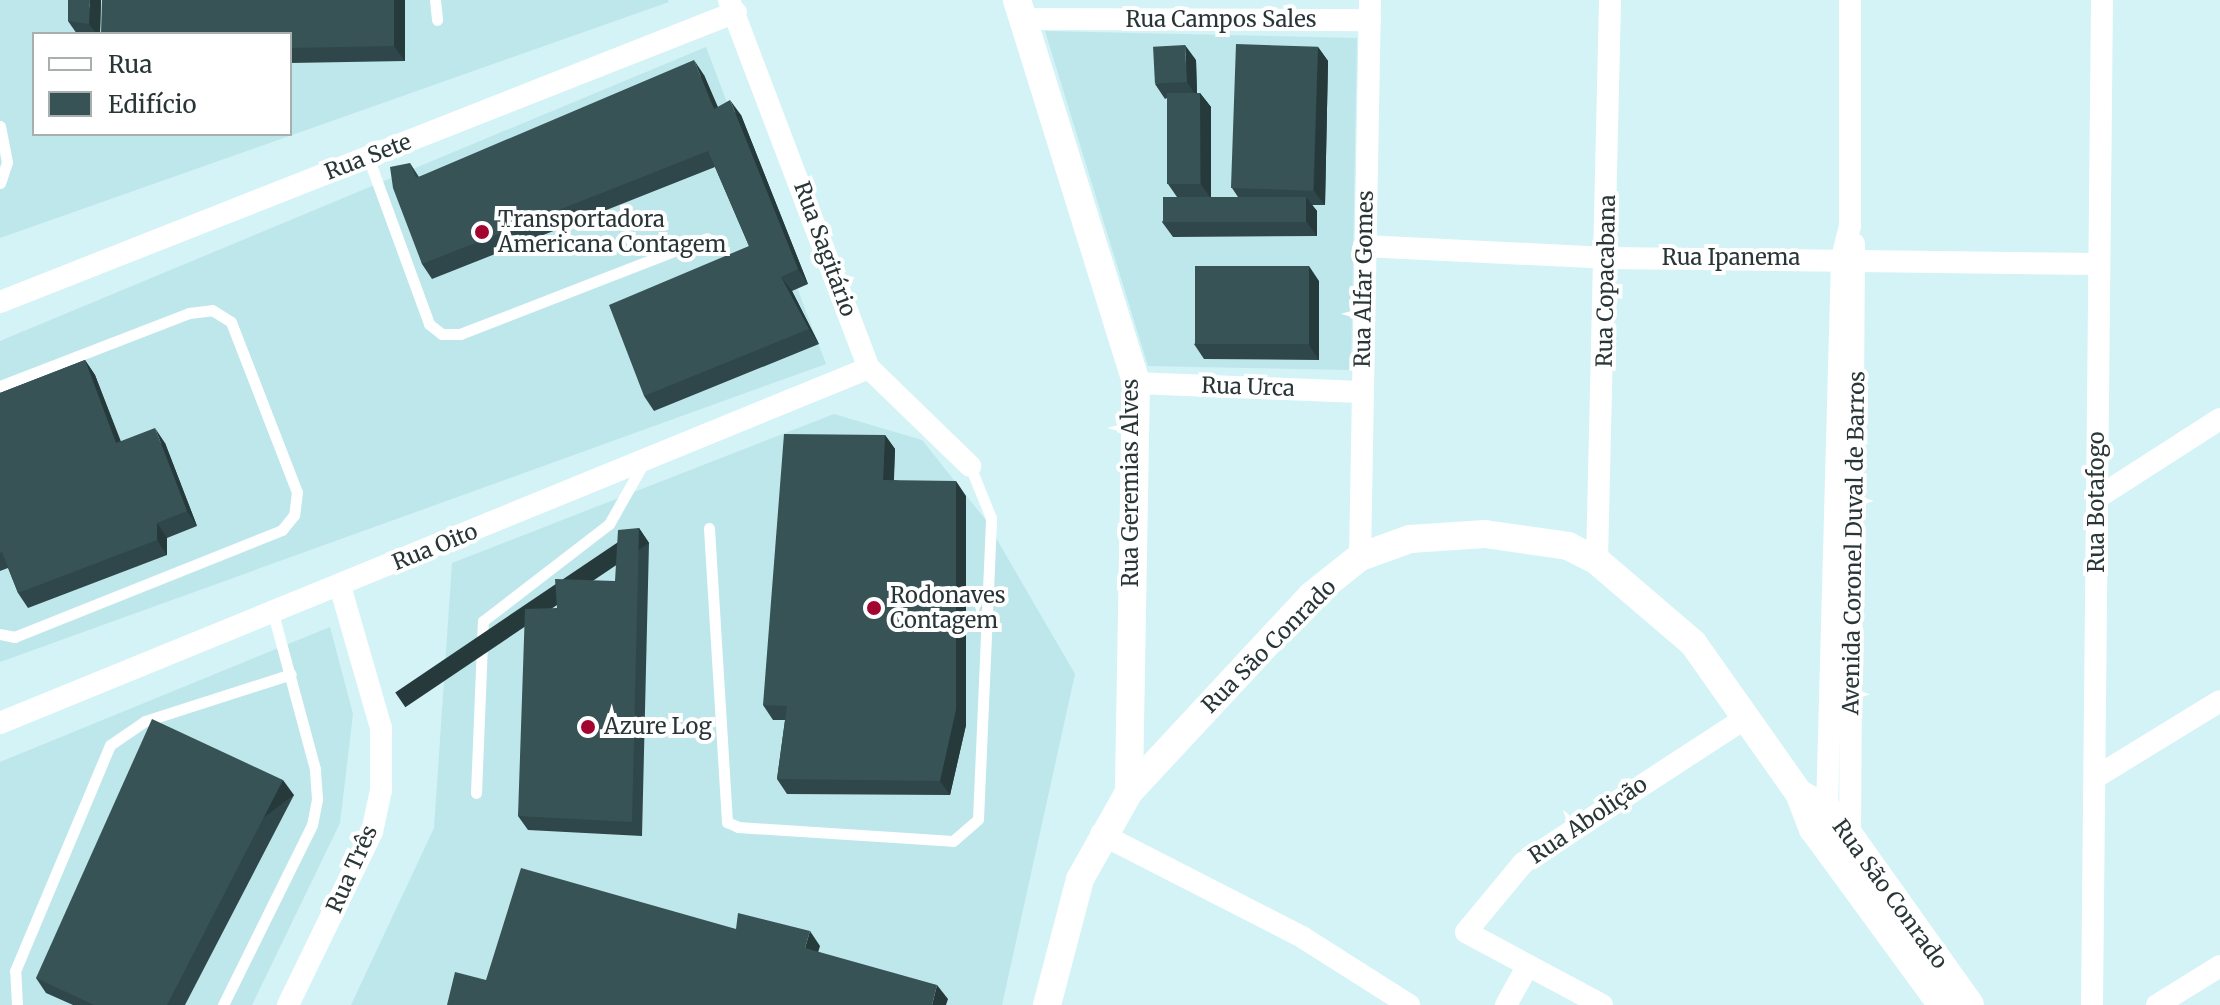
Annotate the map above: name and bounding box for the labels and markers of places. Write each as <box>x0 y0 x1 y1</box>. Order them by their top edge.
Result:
place label: Transportadora Americana Contagem <box>498 206 726 258</box>
marker: Transportadora Americana Contagem <box>473 223 491 241</box>
place label: Rodonaves Contagem <box>890 582 1006 634</box>
marker: Rodonaves Contagem <box>865 599 883 617</box>
place label: Azure Log <box>604 714 712 740</box>
marker: Azure Log <box>579 718 597 736</box>

